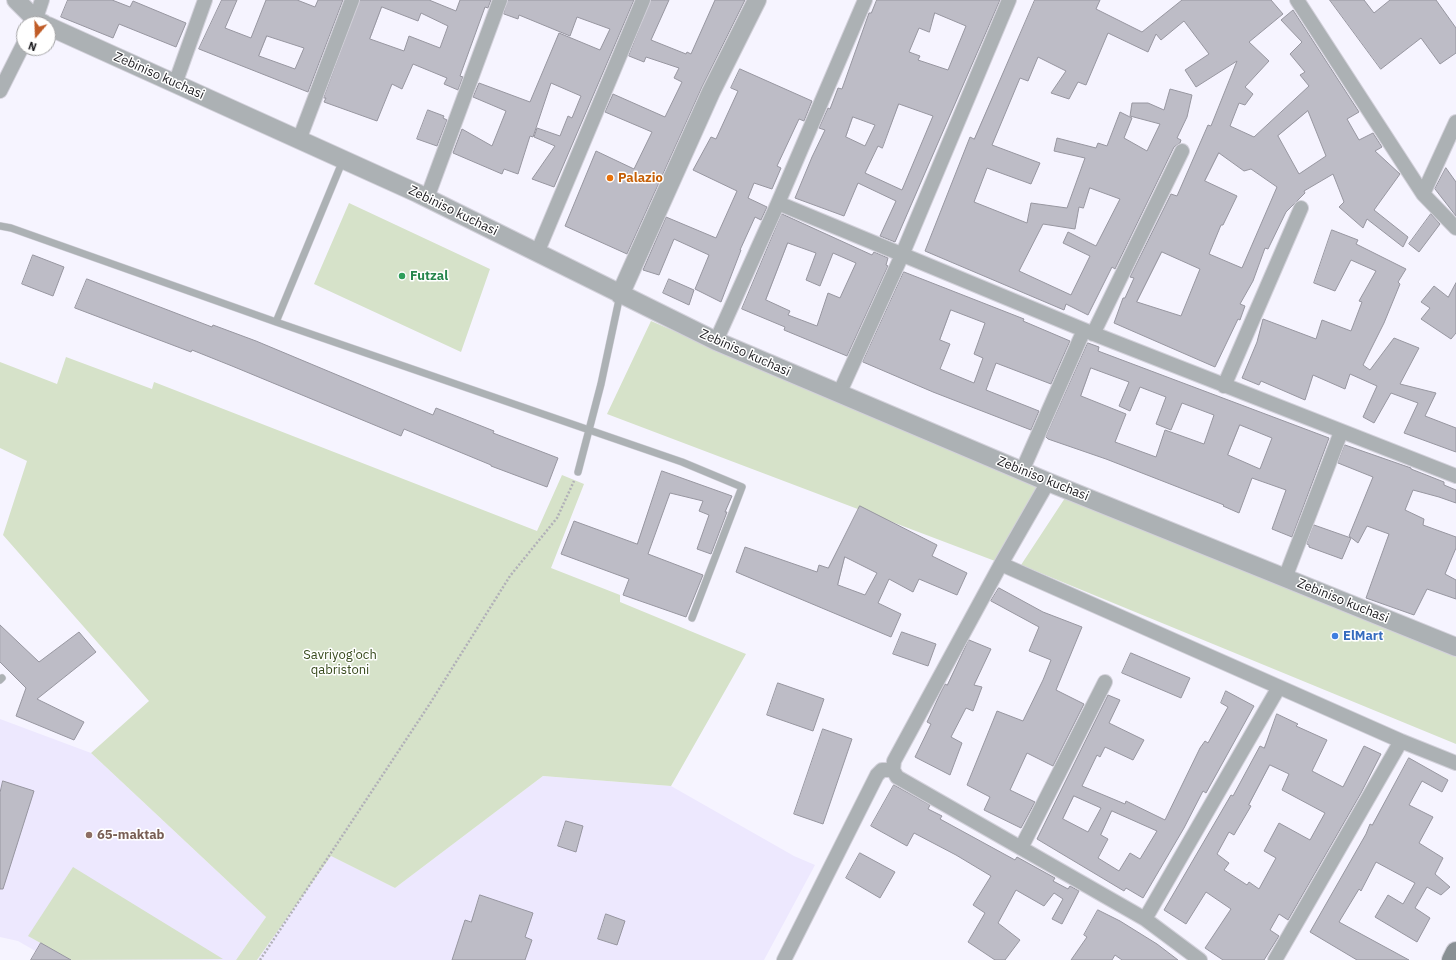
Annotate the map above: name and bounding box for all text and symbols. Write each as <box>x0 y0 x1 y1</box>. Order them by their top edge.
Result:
north arrow <box>16 16 56 56</box>
text: N <box>26 38 38 54</box>
street label: Zebiniso kuchasi <box>111 49 207 103</box>
place label: Palazio <box>618 170 663 186</box>
marker: Palazio <box>605 173 615 183</box>
street label: Zebiniso kuchasi <box>406 183 500 239</box>
place label: Futzal <box>410 268 448 284</box>
marker: Futzal <box>397 271 407 281</box>
street label: Zebiniso kuchasi <box>697 326 793 380</box>
street label: Zebiniso kuchasi <box>995 454 1091 504</box>
street label: Zebiniso kuchasi <box>1295 576 1391 626</box>
place label: ElMart <box>1343 628 1383 644</box>
marker: ElMart <box>1330 631 1340 641</box>
park label: Savriyog'och qabristoni <box>303 647 377 678</box>
place label: 65-maktab <box>97 827 165 843</box>
marker: 65-maktab <box>84 830 94 840</box>

